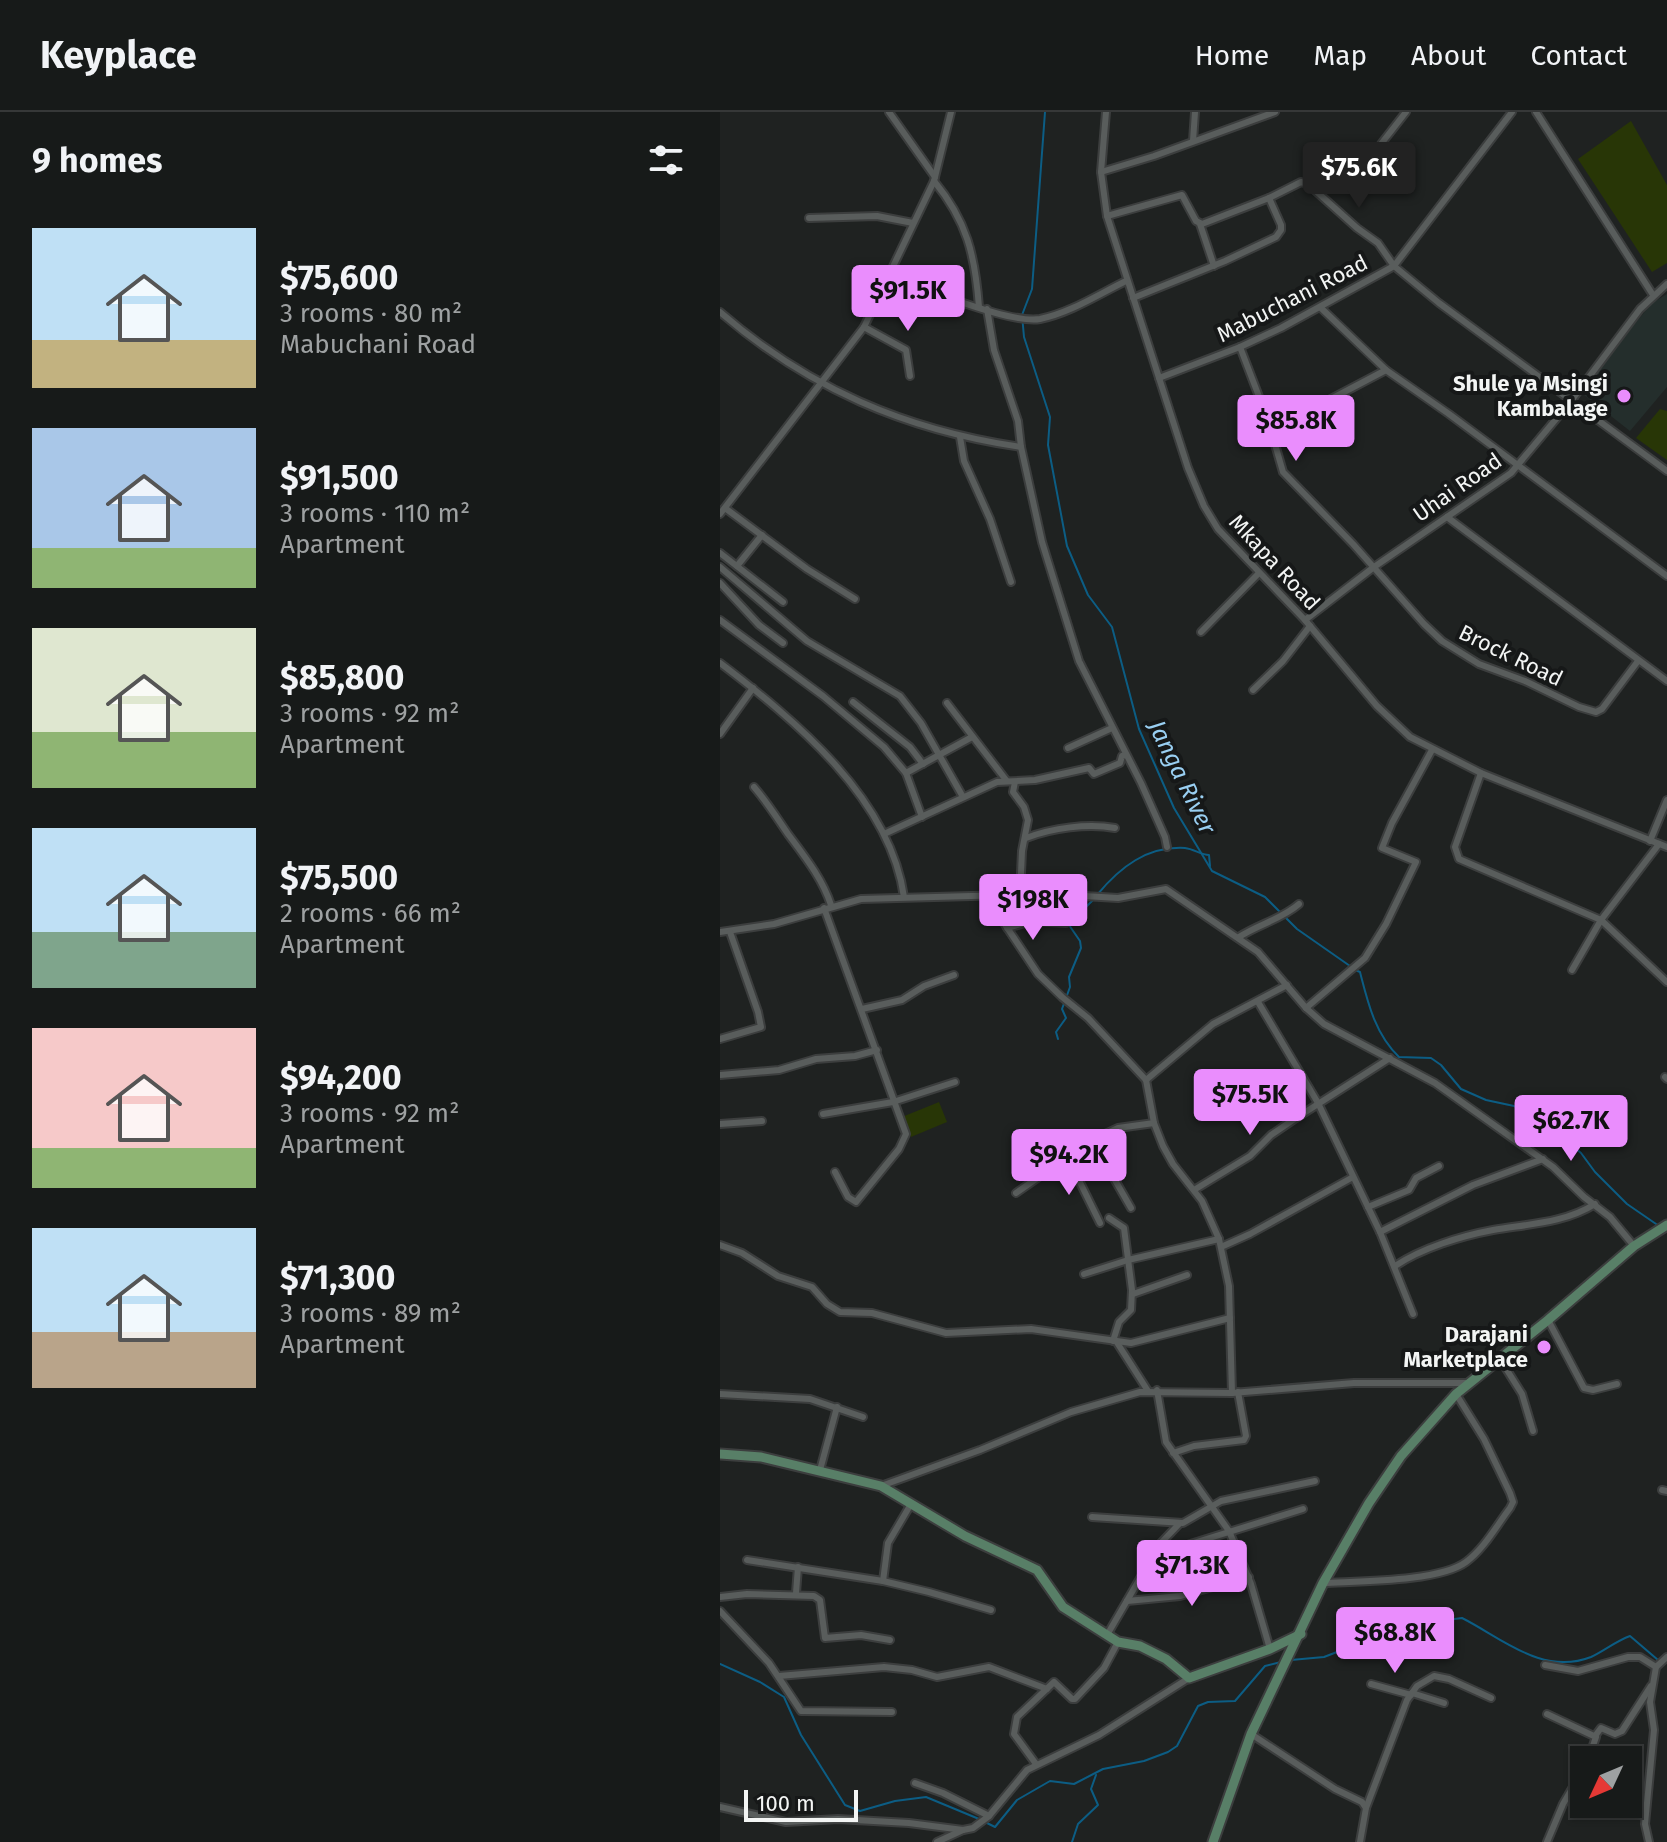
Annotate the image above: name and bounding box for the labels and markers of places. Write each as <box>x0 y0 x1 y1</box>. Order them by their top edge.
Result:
pin: $75.6K <box>1294 142 1424 210</box>
pin: $91.5K <box>843 265 973 333</box>
place label: Shule ya Msingi Kambalage <box>1453 370 1608 422</box>
marker: Shule ya Msingi Kambalage <box>1615 387 1633 405</box>
pin: $85.8K <box>1231 395 1361 463</box>
pin: $198K <box>977 874 1089 942</box>
pin: $75.5K <box>1185 1069 1315 1137</box>
pin: $62.7K <box>1506 1095 1636 1163</box>
pin: $94.2K <box>1004 1129 1134 1197</box>
place label: Darajani Marketplace <box>1403 1321 1528 1373</box>
marker: Darajani Marketplace <box>1535 1338 1553 1356</box>
pin: $71.3K <box>1127 1540 1257 1608</box>
pin: $68.8K <box>1330 1607 1460 1675</box>

